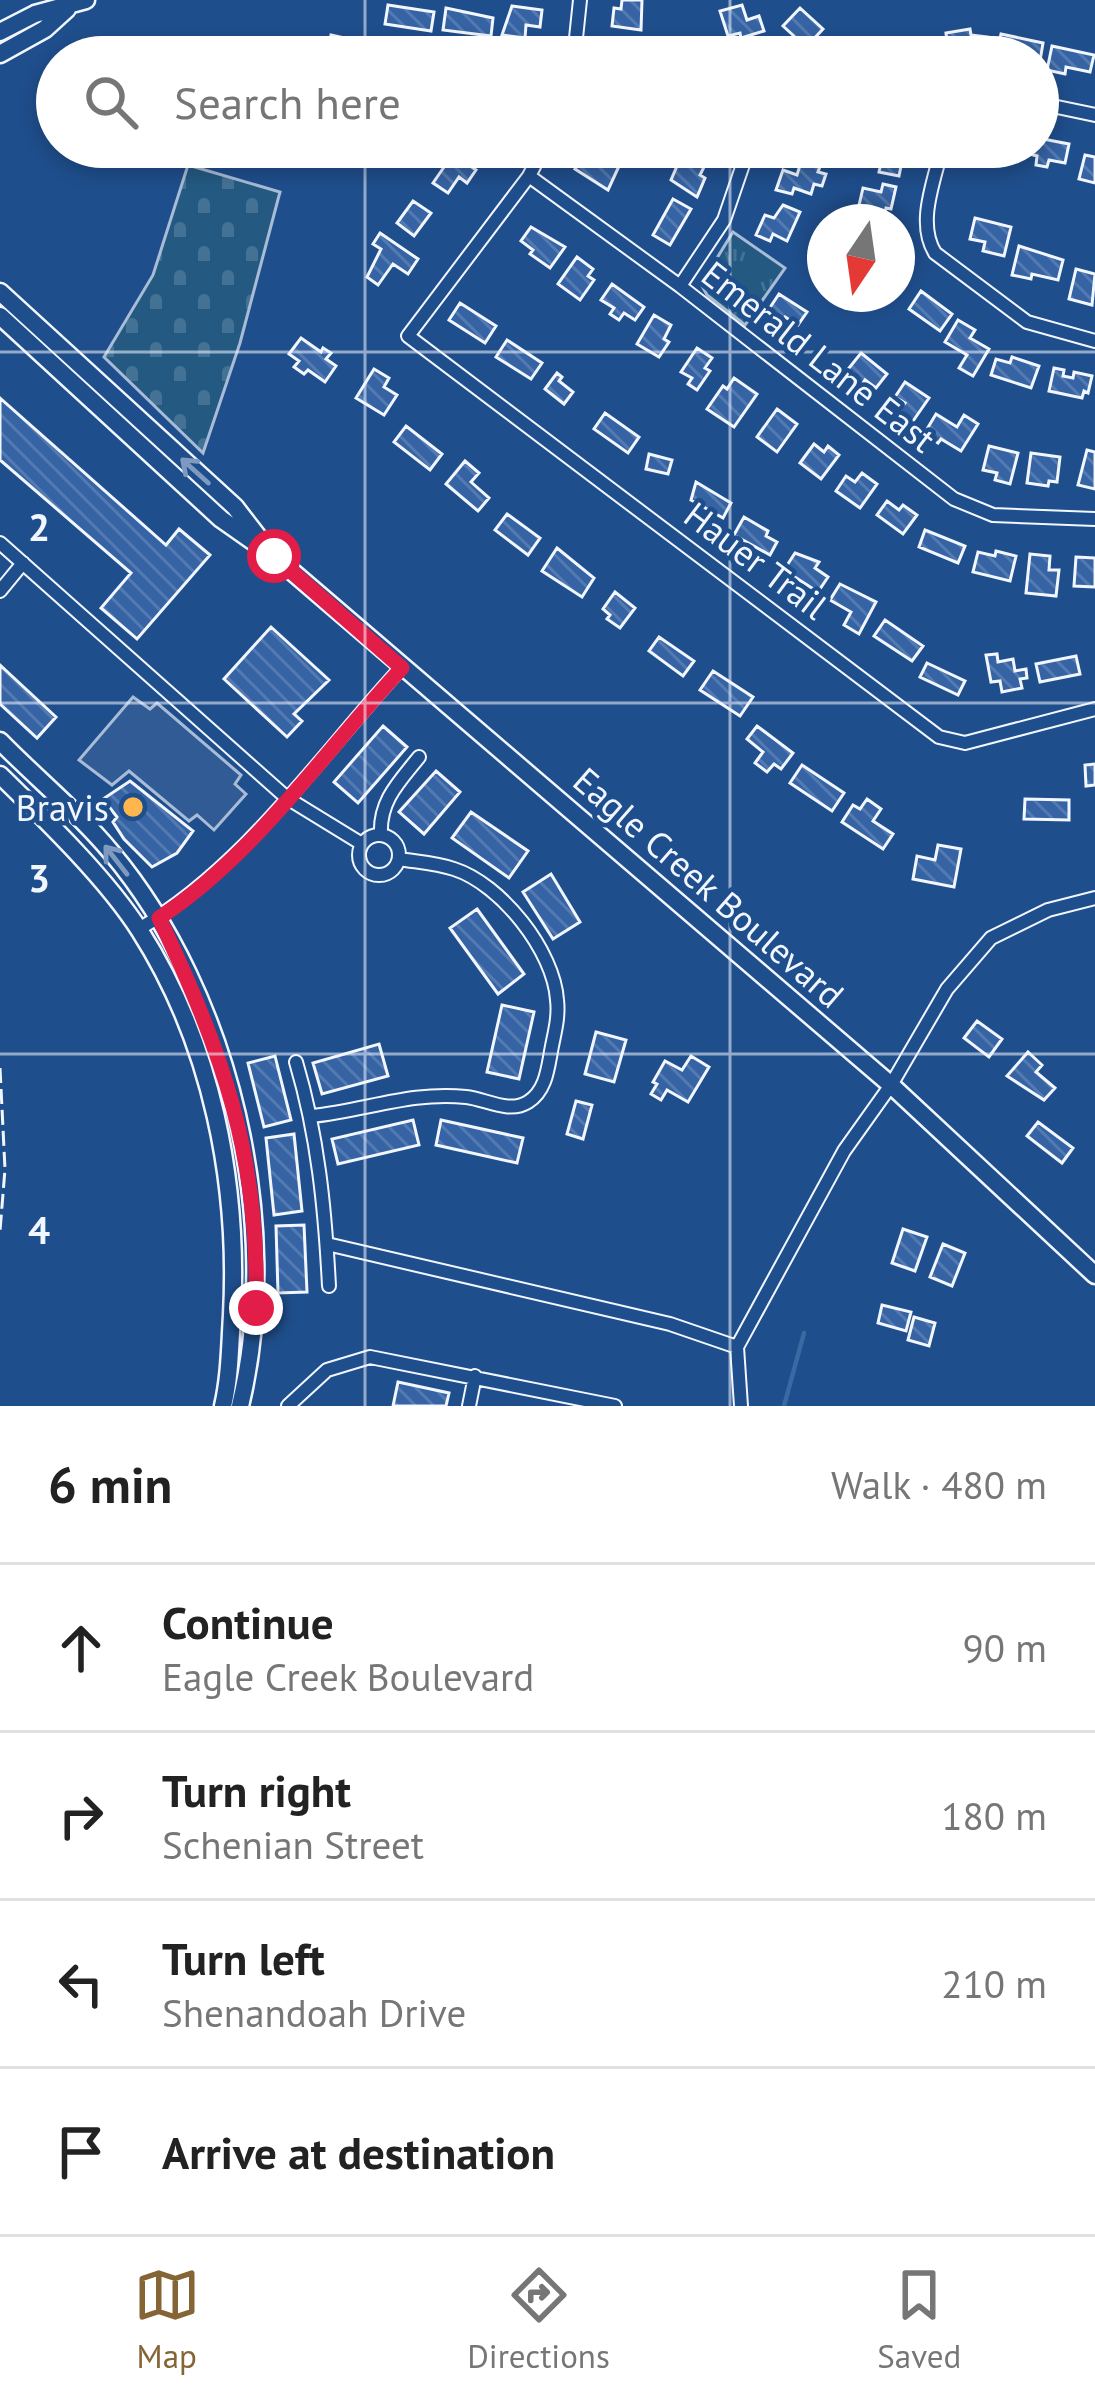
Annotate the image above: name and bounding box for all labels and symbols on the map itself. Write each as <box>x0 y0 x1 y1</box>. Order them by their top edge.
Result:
north arrow <box>807 204 915 312</box>
street label: Emerald Lane East <box>693 250 945 462</box>
one-way arrow <box>180 458 210 485</box>
street label: Hauer Trail <box>675 491 837 629</box>
text: 2 <box>28 501 50 552</box>
route start <box>247 529 301 583</box>
street label: Eagle Creek Boulevard <box>564 757 854 1017</box>
place label: Bravis <box>16 784 109 831</box>
marker: Bravis <box>120 794 146 820</box>
one-way arrow <box>103 844 130 876</box>
text: 3 <box>28 852 50 903</box>
text: 4 <box>28 1204 50 1255</box>
route end <box>229 1281 283 1335</box>

